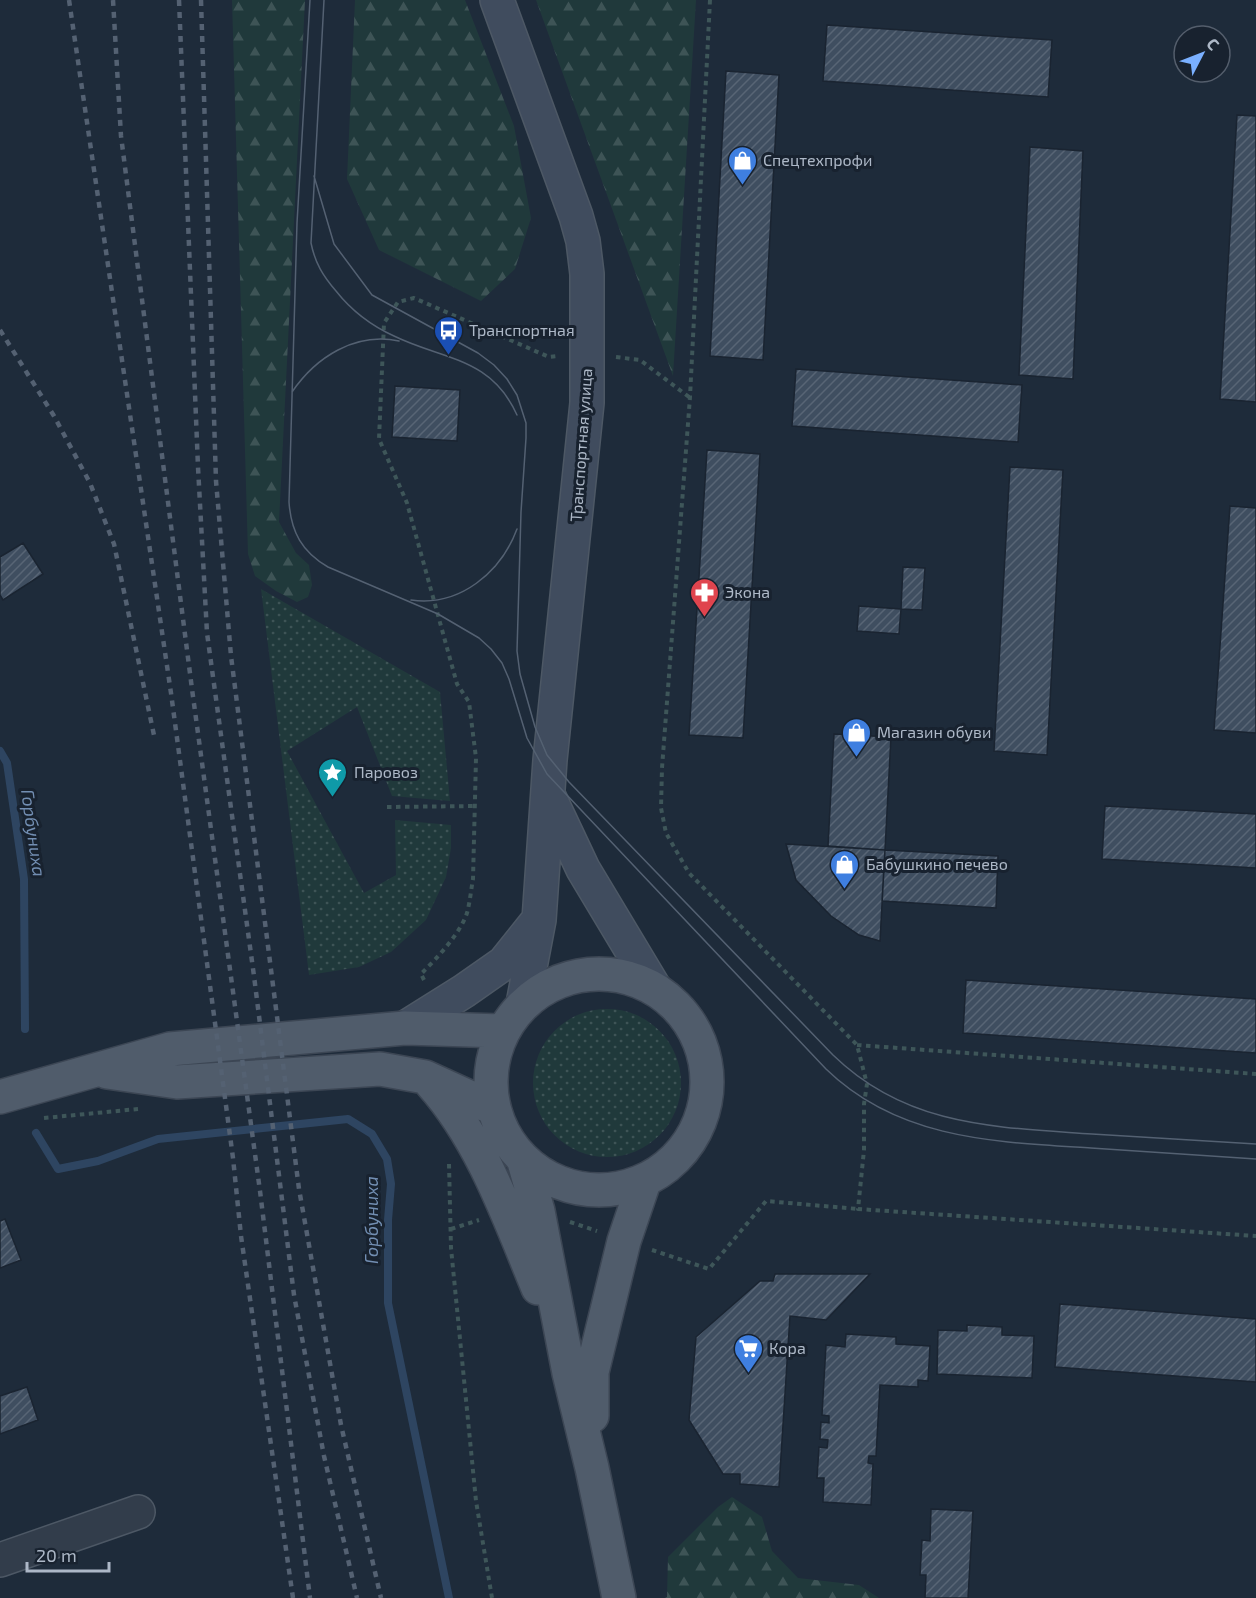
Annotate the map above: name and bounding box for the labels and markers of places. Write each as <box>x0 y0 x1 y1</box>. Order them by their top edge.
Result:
shop icon: Спецтехпрофи <box>726 144 758 186</box>
place label: Спецтехпрофи <box>763 150 873 169</box>
bus stop icon: Транспортная <box>432 314 464 356</box>
place label: Транспортная <box>469 320 575 339</box>
pharmacy icon: Экона <box>688 576 720 618</box>
place label: Экона <box>725 582 770 601</box>
shop icon: Магазин обуви <box>840 716 872 758</box>
place label: Магазин обуви <box>877 722 991 742</box>
place icon: Паровоз <box>317 756 349 798</box>
place label: Паровоз <box>354 762 418 781</box>
shop icon: Бабушкино печево <box>829 848 861 890</box>
place label: Бабушкино печево <box>866 854 1008 874</box>
supermarket icon: Кора <box>732 1332 764 1374</box>
place label: Кора <box>769 1338 806 1357</box>

